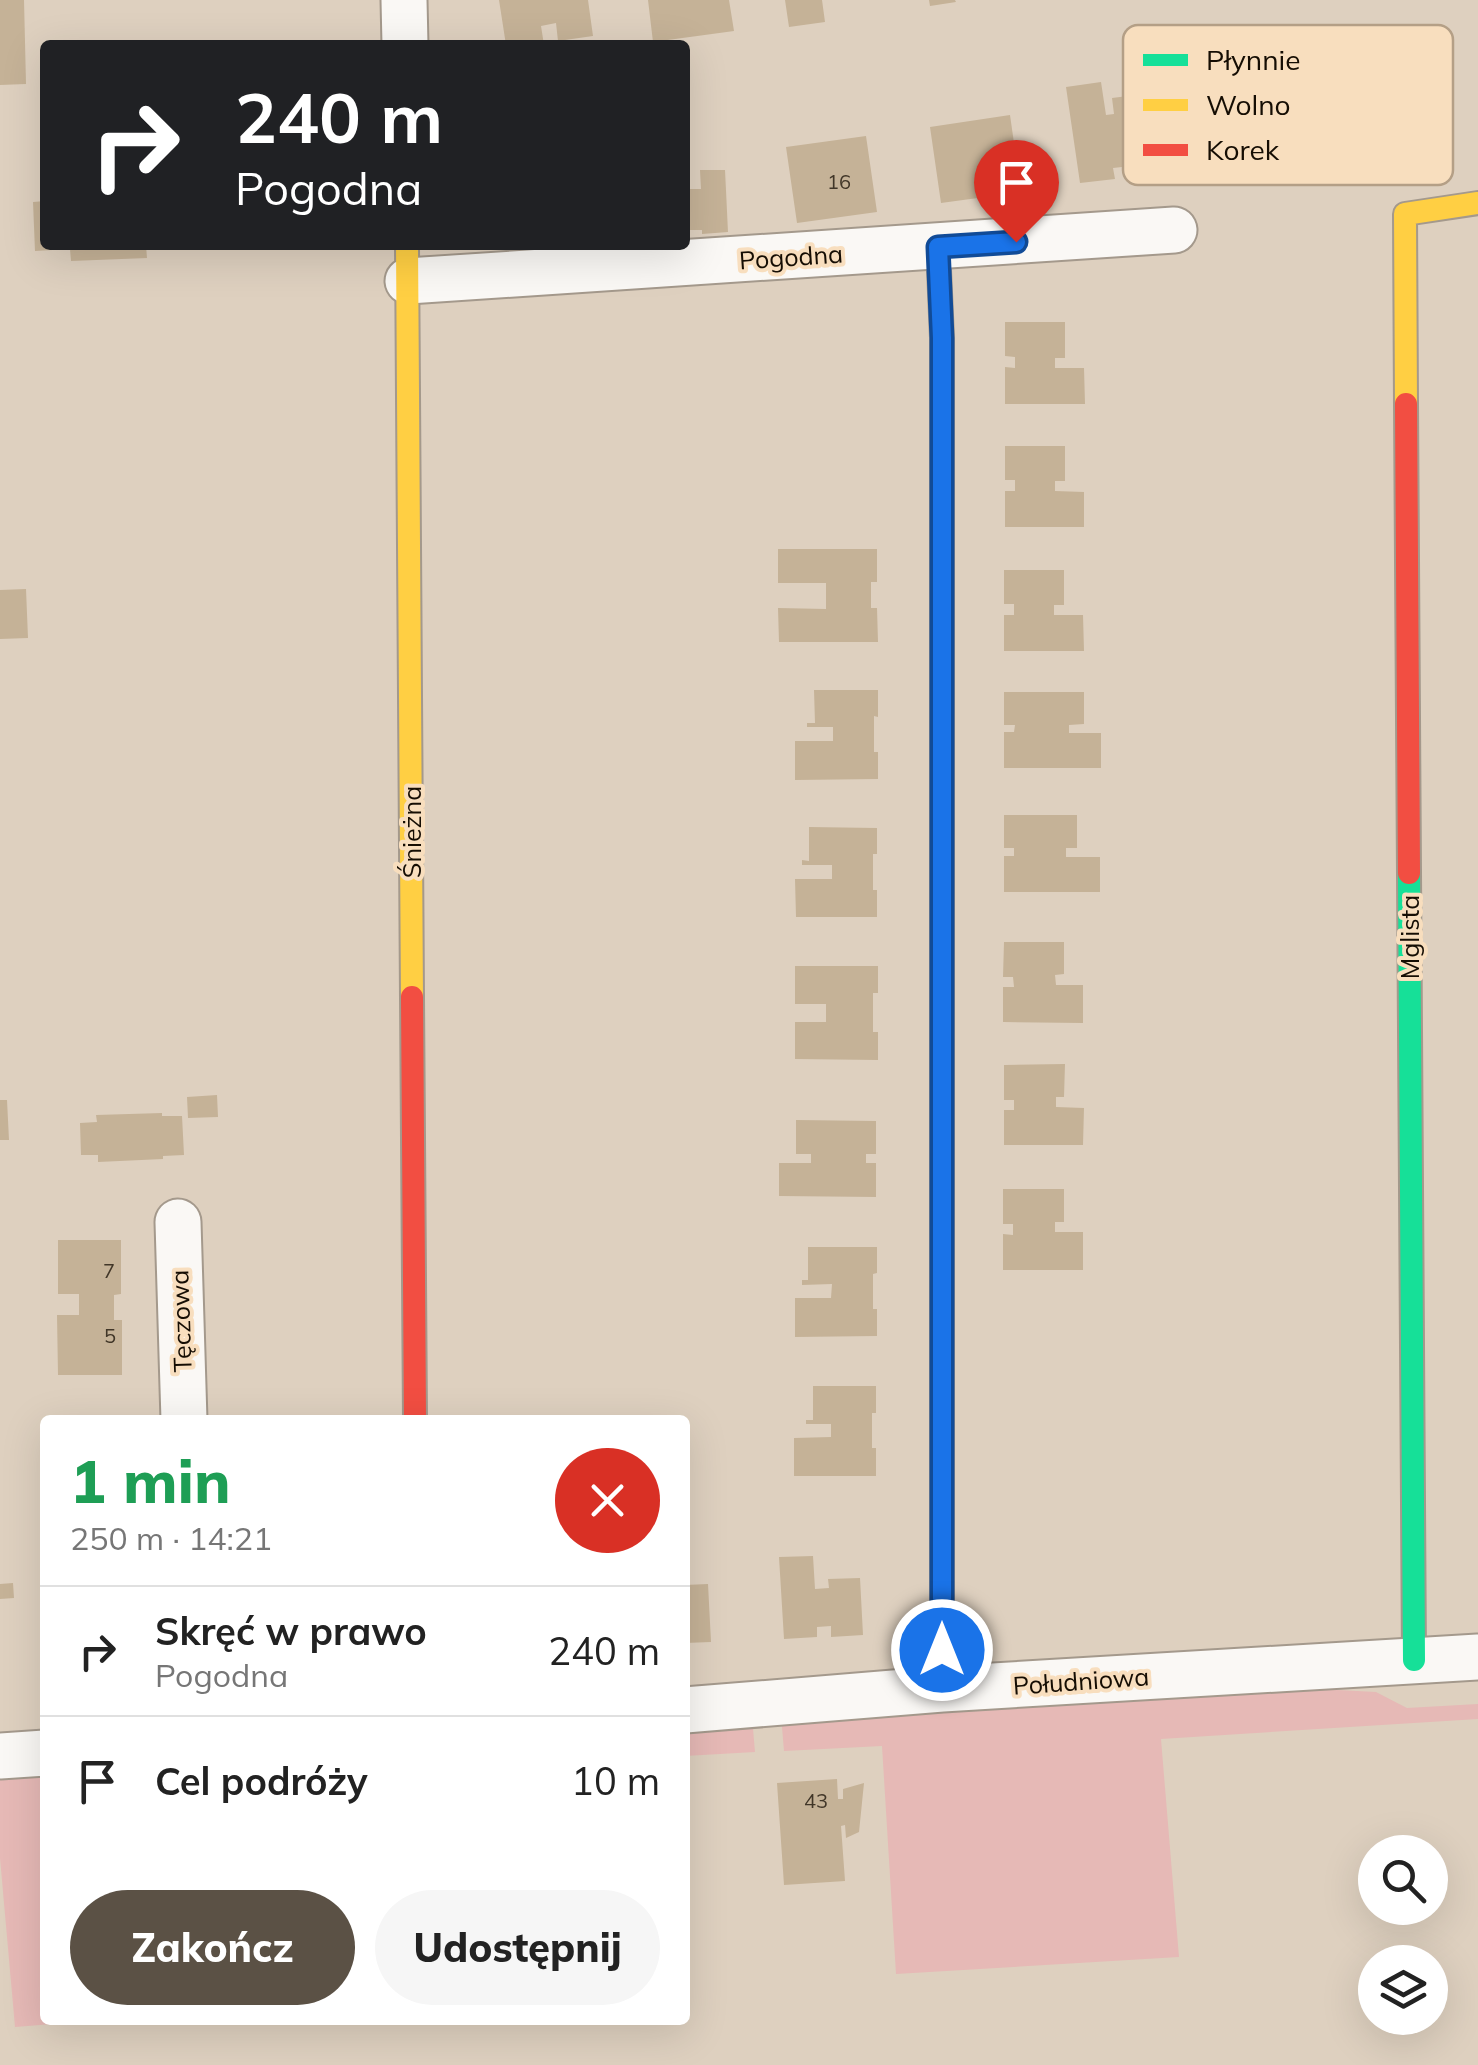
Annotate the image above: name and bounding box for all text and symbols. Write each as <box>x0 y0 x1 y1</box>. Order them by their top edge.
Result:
legend <box>1123 25 1453 185</box>
text: Płynnie <box>1206 42 1300 77</box>
text: 240 m <box>235 73 443 161</box>
icon: right <box>70 80 200 210</box>
text: Wolno <box>1206 87 1291 122</box>
text: Korek <box>1206 132 1280 167</box>
pin <box>974 140 1059 243</box>
icon: arrive <box>989 155 1044 210</box>
text: Pogodna <box>235 160 422 216</box>
house number: 16 <box>827 169 851 194</box>
street label: Pogodna <box>738 237 844 276</box>
street label: Śnieżna <box>396 786 427 878</box>
street label: Mglista <box>1394 895 1425 979</box>
house number: 7 <box>103 1258 115 1283</box>
street label: Tęczowa <box>163 1269 198 1373</box>
house number: 5 <box>104 1323 116 1348</box>
text: 1 min <box>70 1443 231 1518</box>
button: close <box>555 1448 660 1553</box>
text: 250 m · 14:21 <box>70 1518 272 1558</box>
position arrow <box>890 1598 994 1702</box>
text: Skręć w prawo <box>155 1607 427 1655</box>
icon: right <box>70 1624 125 1679</box>
text: 240 m <box>548 1627 660 1675</box>
text: Pogodna <box>155 1655 288 1695</box>
street label: Południowa <box>1012 1660 1150 1701</box>
icon: arrive <box>70 1754 125 1809</box>
text: Cel podróży <box>155 1757 368 1805</box>
text: 10 m <box>571 1757 660 1805</box>
house number: 43 <box>804 1788 828 1813</box>
map controls <box>1358 1835 1448 2035</box>
button: search <box>1358 1835 1448 1925</box>
button: Zakończ <box>70 1890 355 2005</box>
button: Udostępnij <box>375 1890 660 2005</box>
button: layers <box>1358 1945 1448 2035</box>

